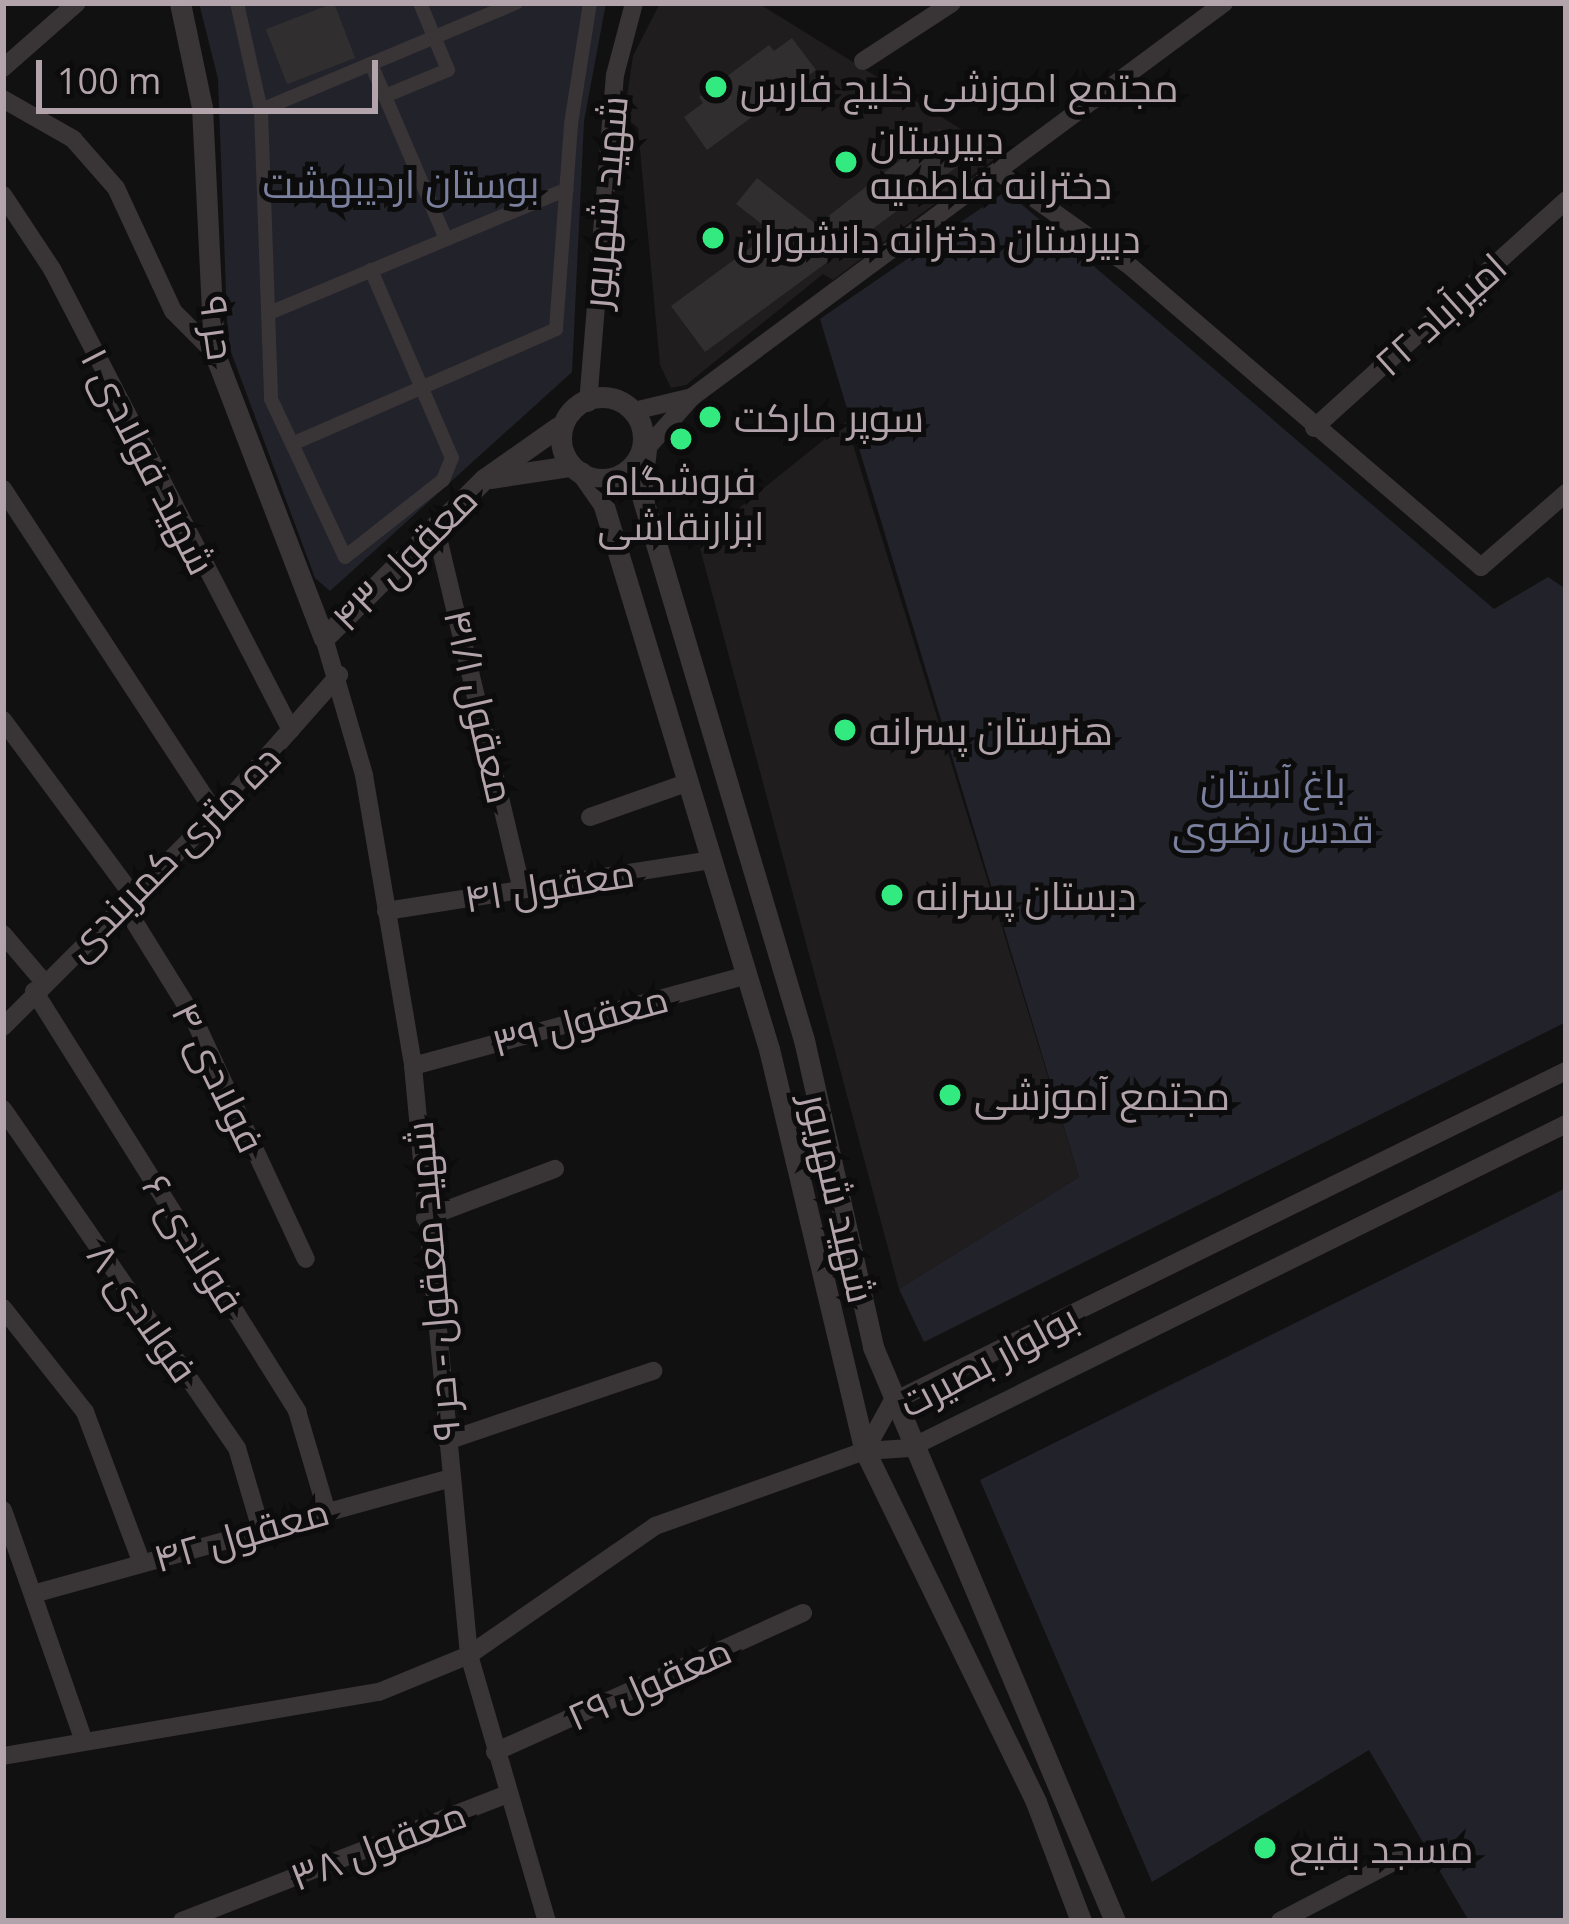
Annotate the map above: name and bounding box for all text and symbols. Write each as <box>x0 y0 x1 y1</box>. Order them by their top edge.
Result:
scale bar <box>42 36 384 110</box>
text: 100 m <box>57 56 161 105</box>
place label: مجتمع اموزشی خلیج فارس <box>740 64 1179 110</box>
marker: مجتمع اموزشی خلیج فارس <box>703 74 729 100</box>
street label: شهید شهریور <box>571 94 637 310</box>
place label: دبیرستان دخترانه فاطمیه <box>870 117 1112 208</box>
marker: دبیرستان دخترانه فاطمیه <box>833 149 859 175</box>
park label: بوستان اردیبهشت <box>263 160 539 206</box>
place label: دبیرستان دخترانه دانشوران <box>737 215 1141 261</box>
marker: دبیرستان دخترانه دانشوران <box>700 225 726 251</box>
street label: امیرآباد ۲۲ <box>1364 243 1516 385</box>
street label: حر ۹ <box>190 293 246 363</box>
street label: شهید فولادی ۱ <box>72 340 226 582</box>
place label: سوپر مارکت <box>734 394 924 440</box>
marker: سوپر مارکت <box>697 404 723 430</box>
marker: فروشگاه ابزارنقاشی <box>668 426 694 452</box>
place label: فروشگاه ابزارنقاشی <box>598 458 764 549</box>
street label: معقول ۴۳ <box>322 476 486 640</box>
street label: معقول ۴۱/۱ <box>435 604 525 808</box>
place label: هنرستان پسرانه <box>869 707 1113 753</box>
marker: هنرستان پسرانه <box>832 717 858 743</box>
street label: ده متری کمربندی <box>55 735 289 969</box>
park label: باغ آستان قدس رضوی <box>1172 761 1374 852</box>
street label: معقول ۴۱ <box>461 848 637 922</box>
place label: دبستان پسرانه <box>916 872 1136 918</box>
marker: دبستان پسرانه <box>879 882 905 908</box>
street label: معقول ۳۹ <box>487 974 673 1066</box>
street label: فولادی ۴ <box>163 994 275 1160</box>
place label: مجتمع آموزشی <box>974 1072 1230 1118</box>
marker: مجتمع آموزشی <box>937 1082 963 1108</box>
street label: شهید شهریور <box>792 1089 886 1307</box>
street label: شهید معقول - حر ۹ <box>395 1119 469 1443</box>
street label: فولادی ۶ <box>133 1165 255 1321</box>
street label: فولادی ۸ <box>78 1233 208 1391</box>
street label: بولوار بصیرت <box>891 1294 1085 1426</box>
street label: معقول ۴۲ <box>148 1487 334 1581</box>
street label: معقول ۲۹ <box>560 1626 738 1740</box>
street label: معقول ۳۸ <box>284 1790 472 1900</box>
place label: مسجد بقیع <box>1289 1825 1473 1871</box>
marker: مسجد بقیع <box>1252 1835 1278 1861</box>

